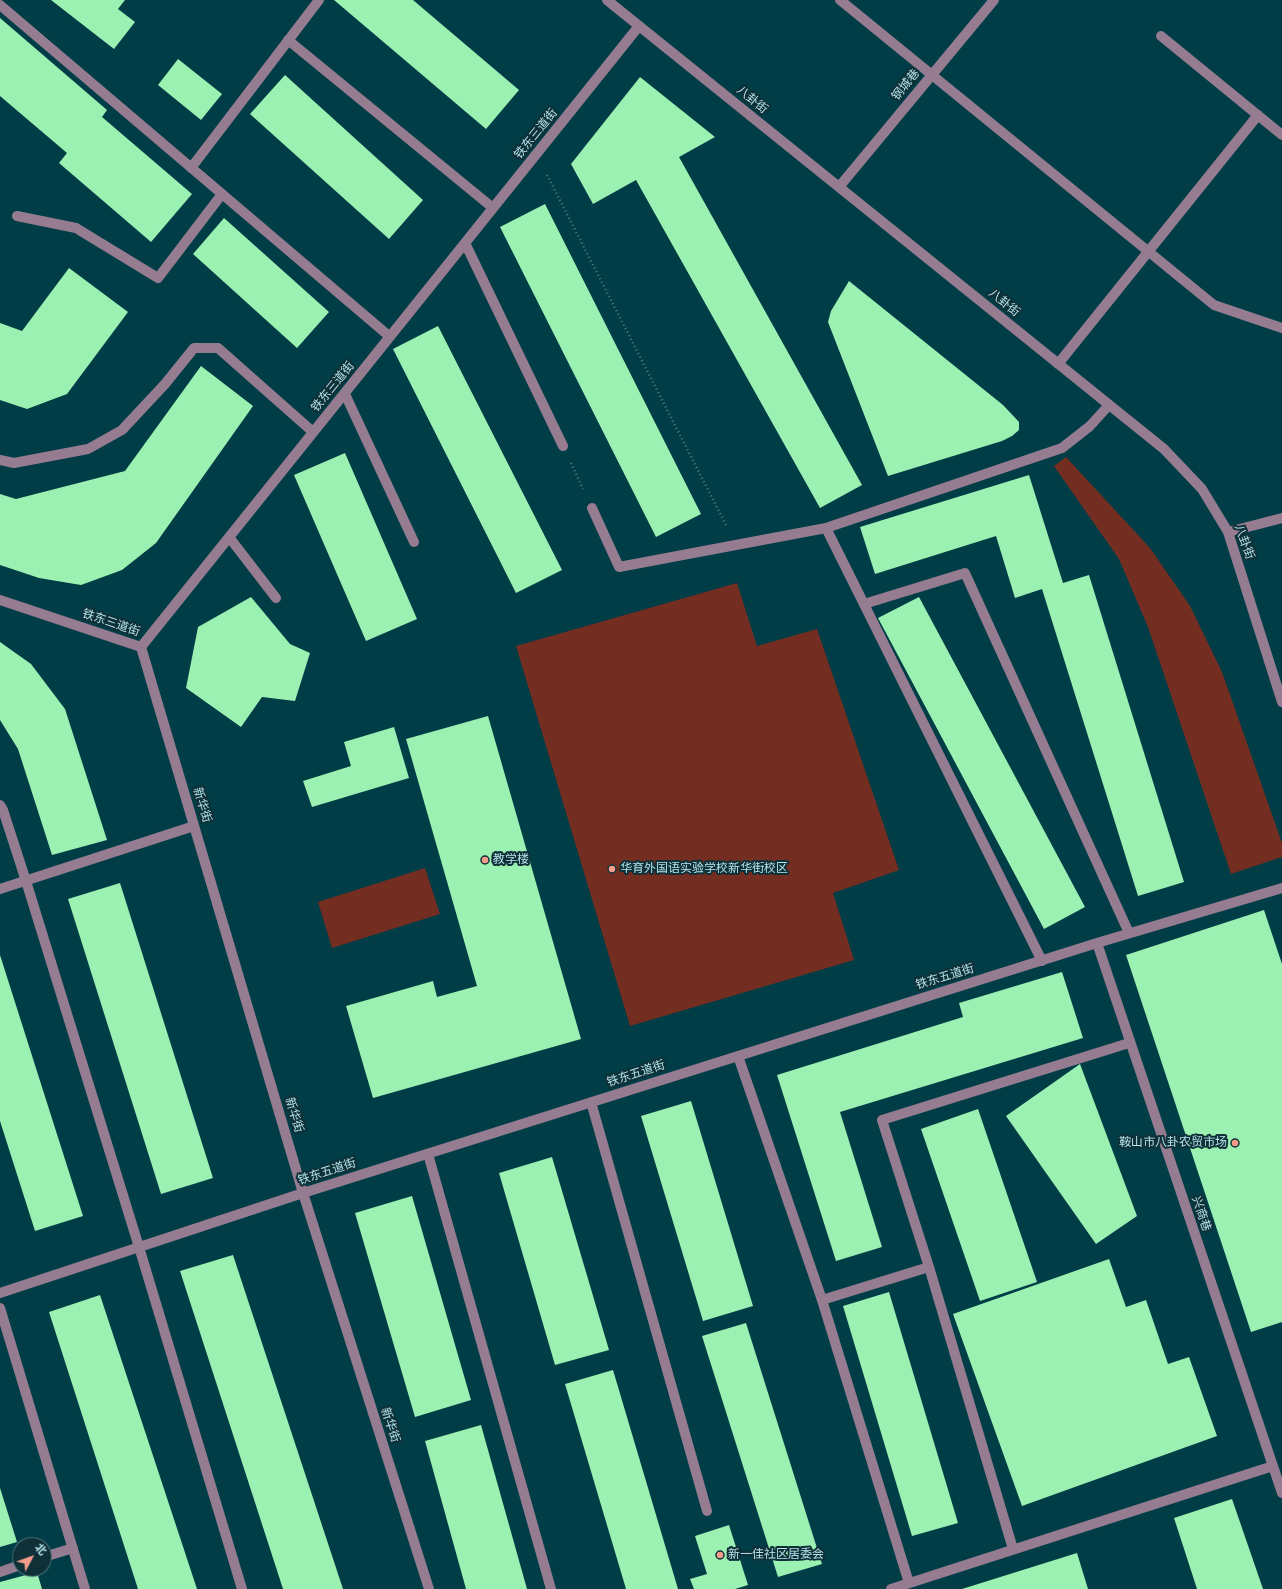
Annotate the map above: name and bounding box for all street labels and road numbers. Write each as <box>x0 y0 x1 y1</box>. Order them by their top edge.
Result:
street label: 钢城巷 <box>889 66 923 104</box>
street label: 八卦街 <box>733 83 771 117</box>
street label: 铁东三道街 <box>512 106 560 162</box>
street label: 八卦街 <box>985 286 1023 320</box>
street label: 铁东三道街 <box>309 359 357 415</box>
street label: 八卦街 <box>1231 523 1257 561</box>
street label: 铁东三道街 <box>80 606 142 640</box>
street label: 新华街 <box>190 786 214 824</box>
street label: 铁东五道街 <box>914 961 976 993</box>
street label: 铁东五道街 <box>605 1058 667 1090</box>
street label: 新华街 <box>282 1096 306 1134</box>
street label: 铁东五道街 <box>296 1156 358 1188</box>
street label: 兴商巷 <box>1188 1195 1214 1233</box>
street label: 新华街 <box>378 1406 402 1444</box>

